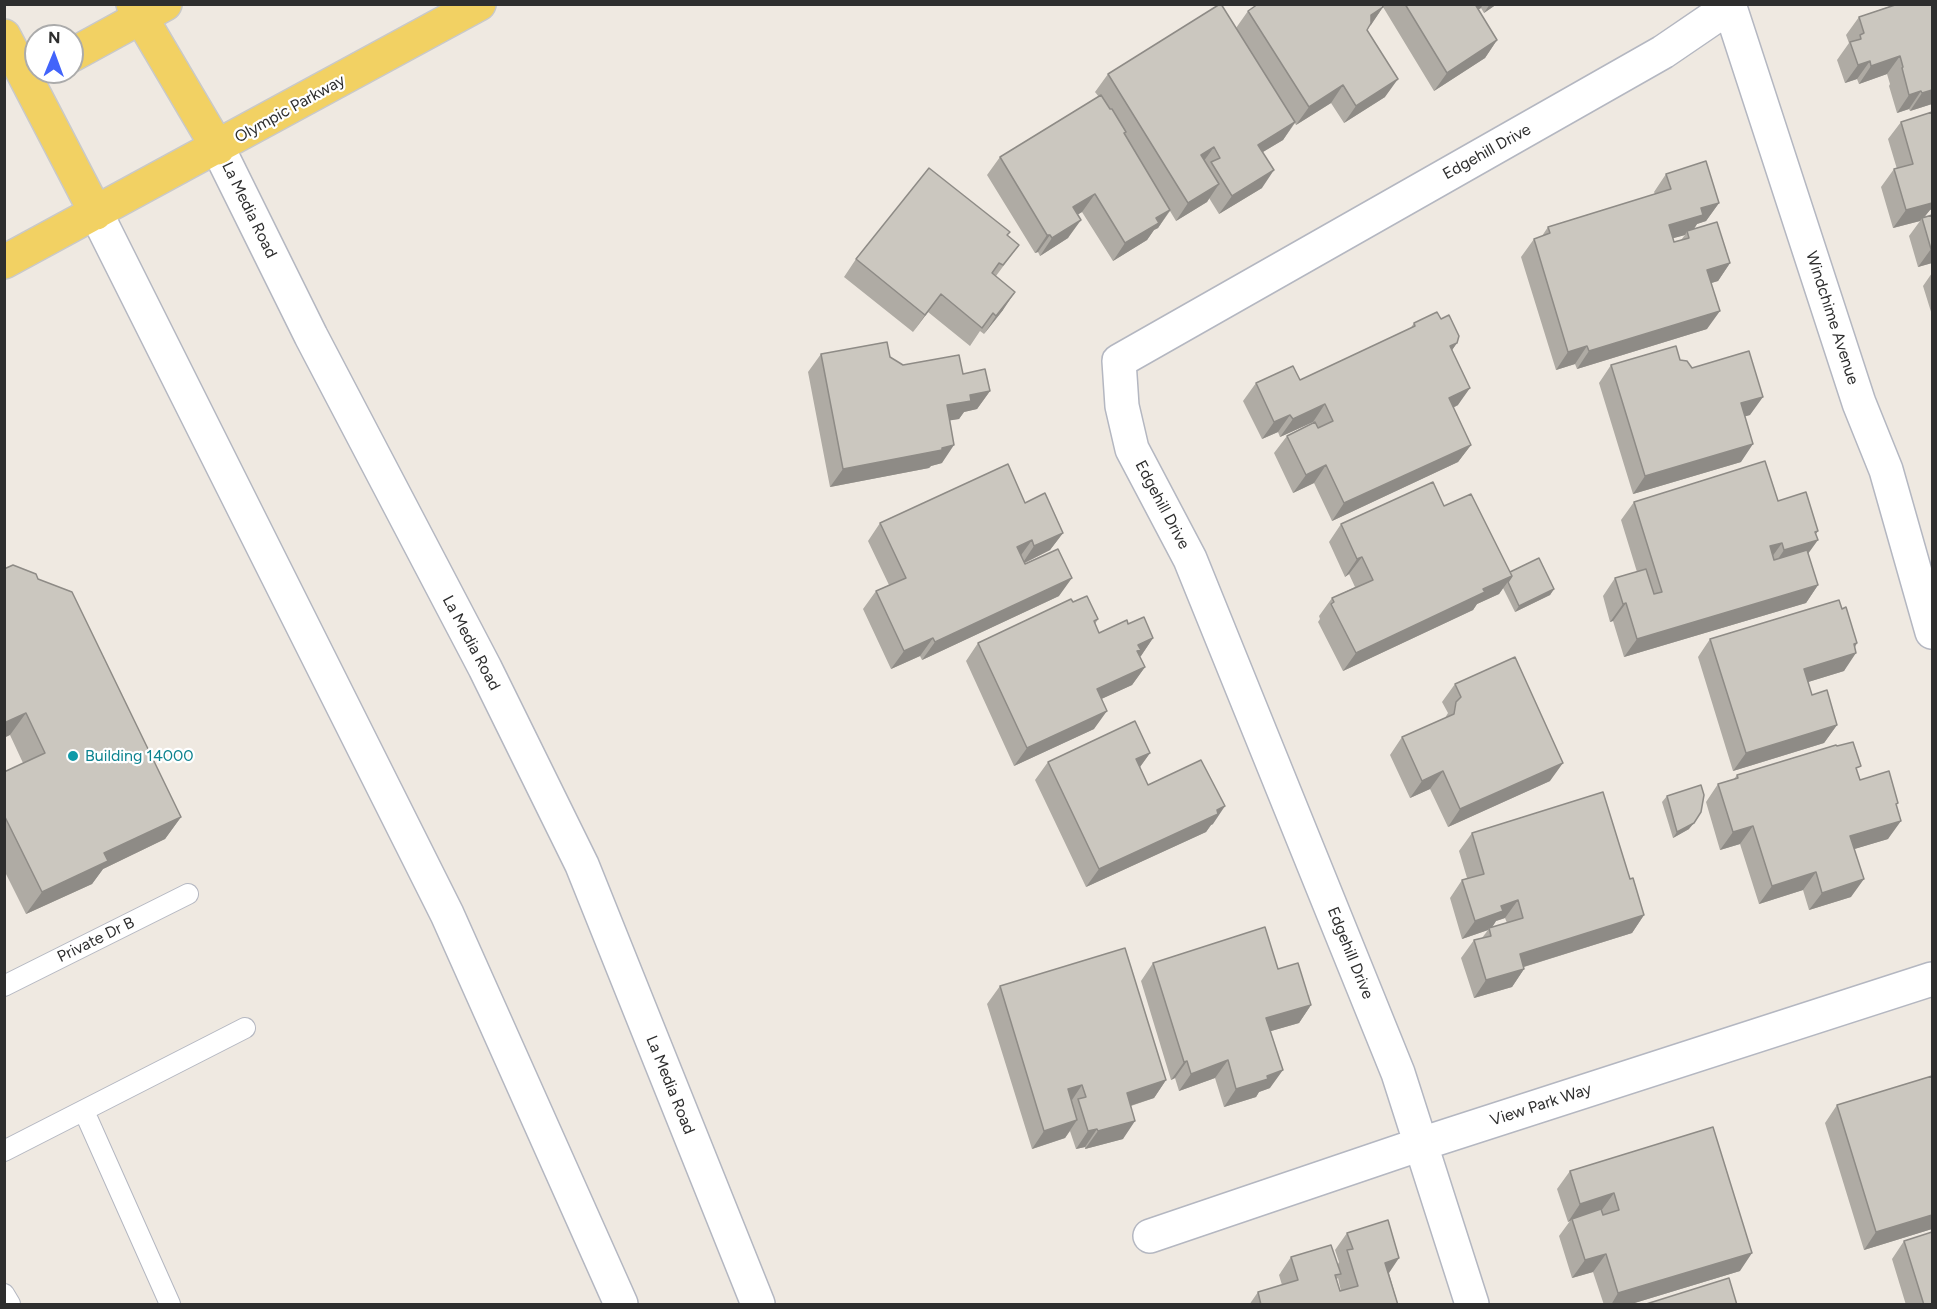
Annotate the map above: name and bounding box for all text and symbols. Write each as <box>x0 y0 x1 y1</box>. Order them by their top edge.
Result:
north arrow <box>24 24 84 84</box>
text: N <box>48 28 61 47</box>
street label: Olympic Parkway <box>232 71 348 147</box>
street label: Edgehill Drive <box>1440 120 1534 184</box>
street label: La Media Road <box>217 159 281 261</box>
street label: Windchime Avenue <box>1801 249 1863 387</box>
street label: Edgehill Drive <box>1131 457 1193 553</box>
street label: La Media Road <box>438 592 504 694</box>
place label: Building 14000 <box>85 746 194 766</box>
marker: Building 14000 <box>66 749 80 763</box>
street label: Edgehill Drive <box>1323 904 1377 1002</box>
street label: Private Dr B <box>54 913 138 967</box>
street label: La Media Road <box>641 1033 699 1137</box>
street label: View Park Way <box>1488 1080 1594 1130</box>

